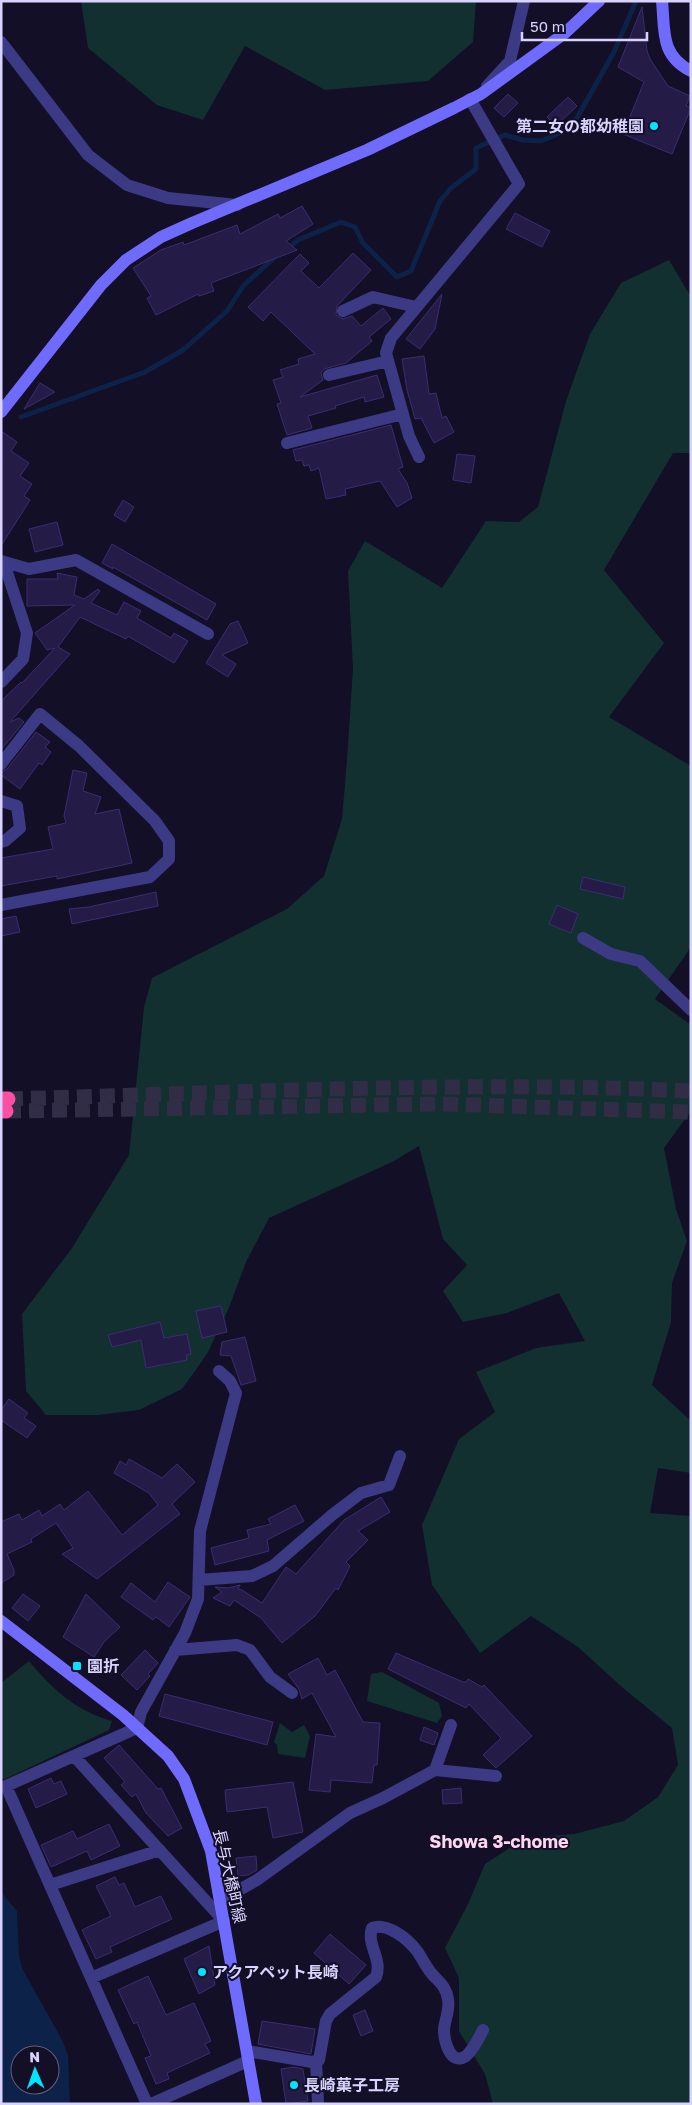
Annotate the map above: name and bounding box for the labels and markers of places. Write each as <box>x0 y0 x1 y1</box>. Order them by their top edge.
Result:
place label: 第二女の都幼稚園 <box>516 116 644 136</box>
marker: 第二女の都幼稚園 <box>648 120 660 132</box>
place label: 園折 <box>87 1656 119 1676</box>
marker: 園折 <box>71 1660 83 1672</box>
place label: アクアペット長崎 <box>212 1962 339 1982</box>
marker: アクアペット長崎 <box>196 1966 208 1978</box>
place label: 長崎菓子工房 <box>304 2075 400 2095</box>
marker: 長崎菓子工房 <box>288 2079 300 2091</box>

